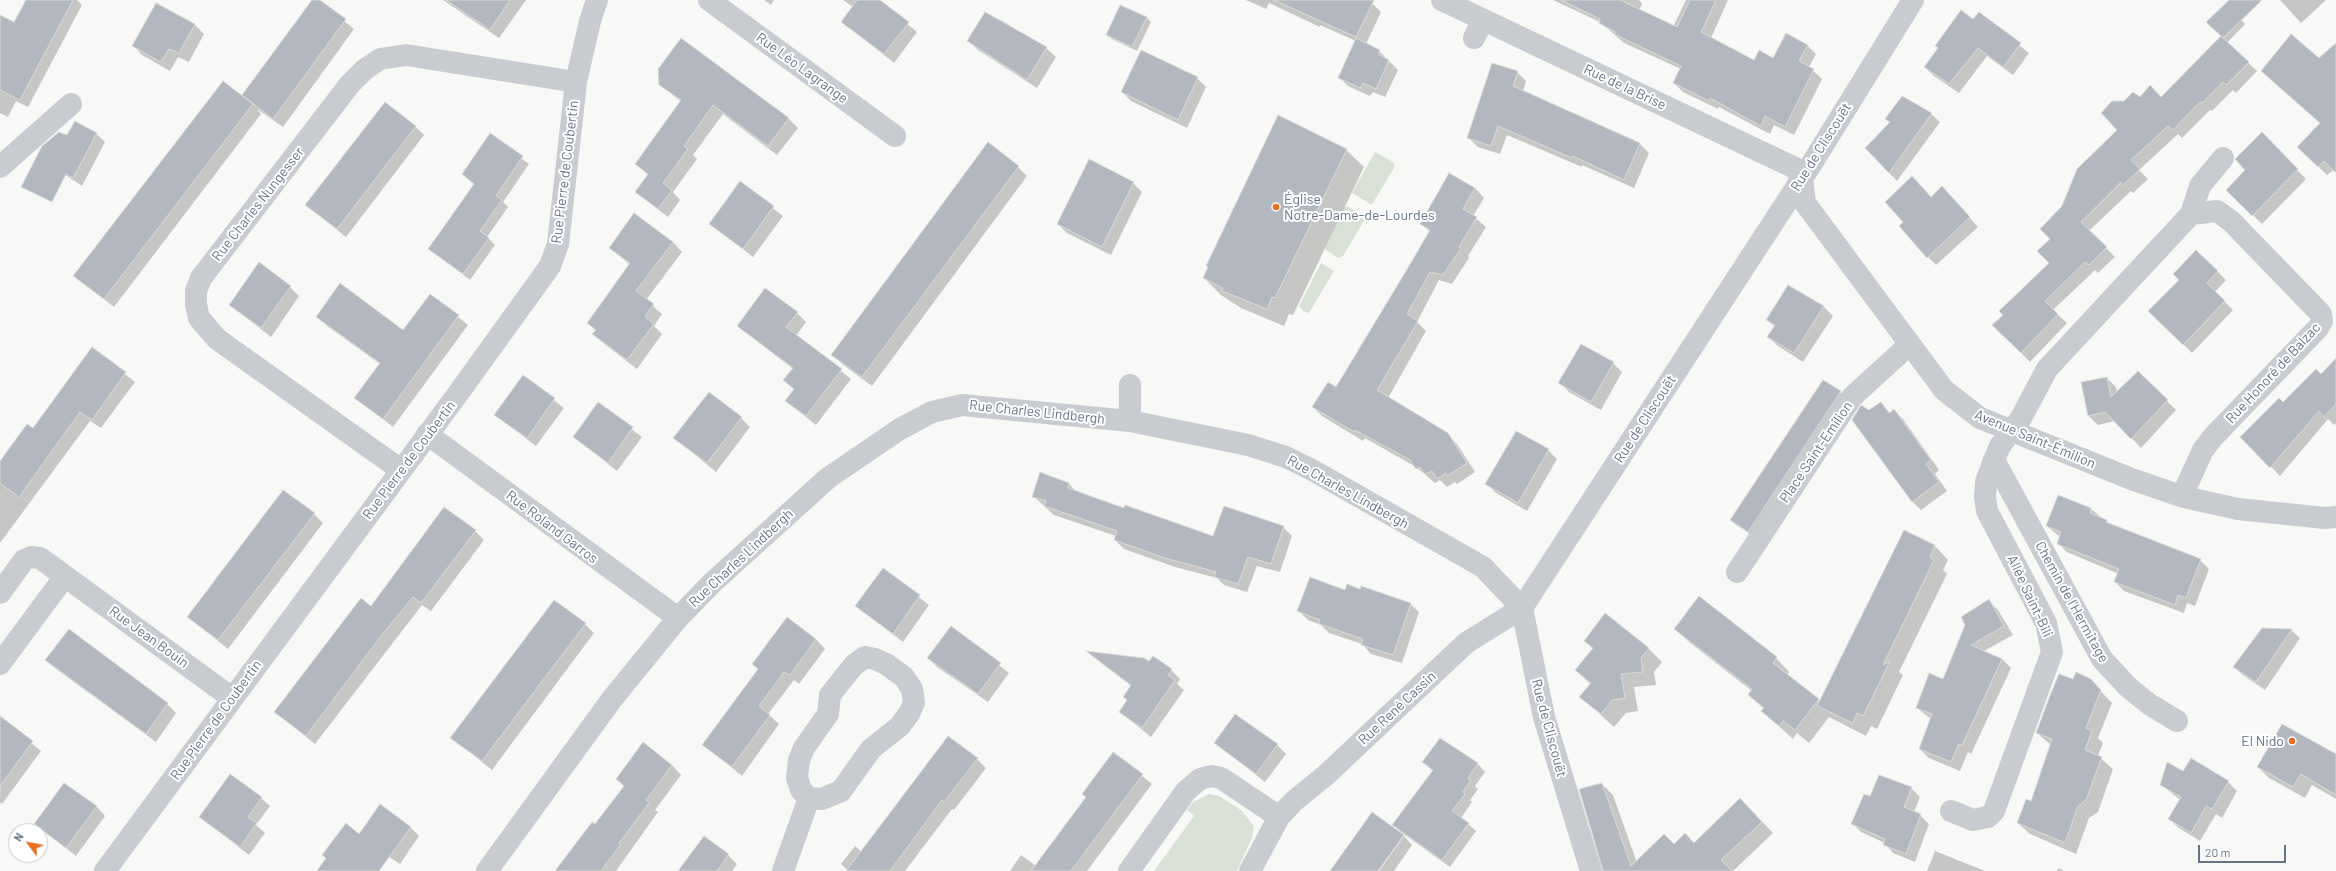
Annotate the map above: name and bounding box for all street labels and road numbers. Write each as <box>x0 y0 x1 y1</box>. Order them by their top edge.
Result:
street label: Rue Léo Lagrange <box>753 29 851 107</box>
street label: Rue de la Brise <box>1581 61 1669 113</box>
street label: Rue Pierre de Coubertin <box>548 99 582 245</box>
street label: Rue de Cliscouët <box>1787 100 1855 194</box>
street label: Rue Charles Nungesser <box>208 144 308 264</box>
street label: Rue Honoré de Balzac <box>2222 319 2324 427</box>
street label: Rue de Cliscouët <box>1610 372 1680 466</box>
street label: Rue Pierre de Coubertin <box>359 397 459 523</box>
street label: Rue Charles Lindbergh <box>968 397 1106 427</box>
street label: Place Saint-Emilion <box>1776 398 1856 506</box>
street label: Avenue Saint-Émilion <box>1972 406 2098 472</box>
street label: Rue Charles Lindbergh <box>1284 452 1412 532</box>
street label: Rue Roland Garros <box>503 487 601 567</box>
street label: Rue Charles Lindbergh <box>685 505 797 611</box>
street label: Chemin de l'Hermitage <box>2032 538 2112 666</box>
street label: Allée Saint-Bili <box>2004 552 2056 640</box>
street label: Rue Jean Bouin <box>106 602 192 672</box>
street label: Rue Pierre de Coubertin <box>167 657 265 783</box>
street label: Rue René Cassin <box>1355 668 1439 748</box>
street label: Rue de Cliscouët <box>1528 677 1570 779</box>

